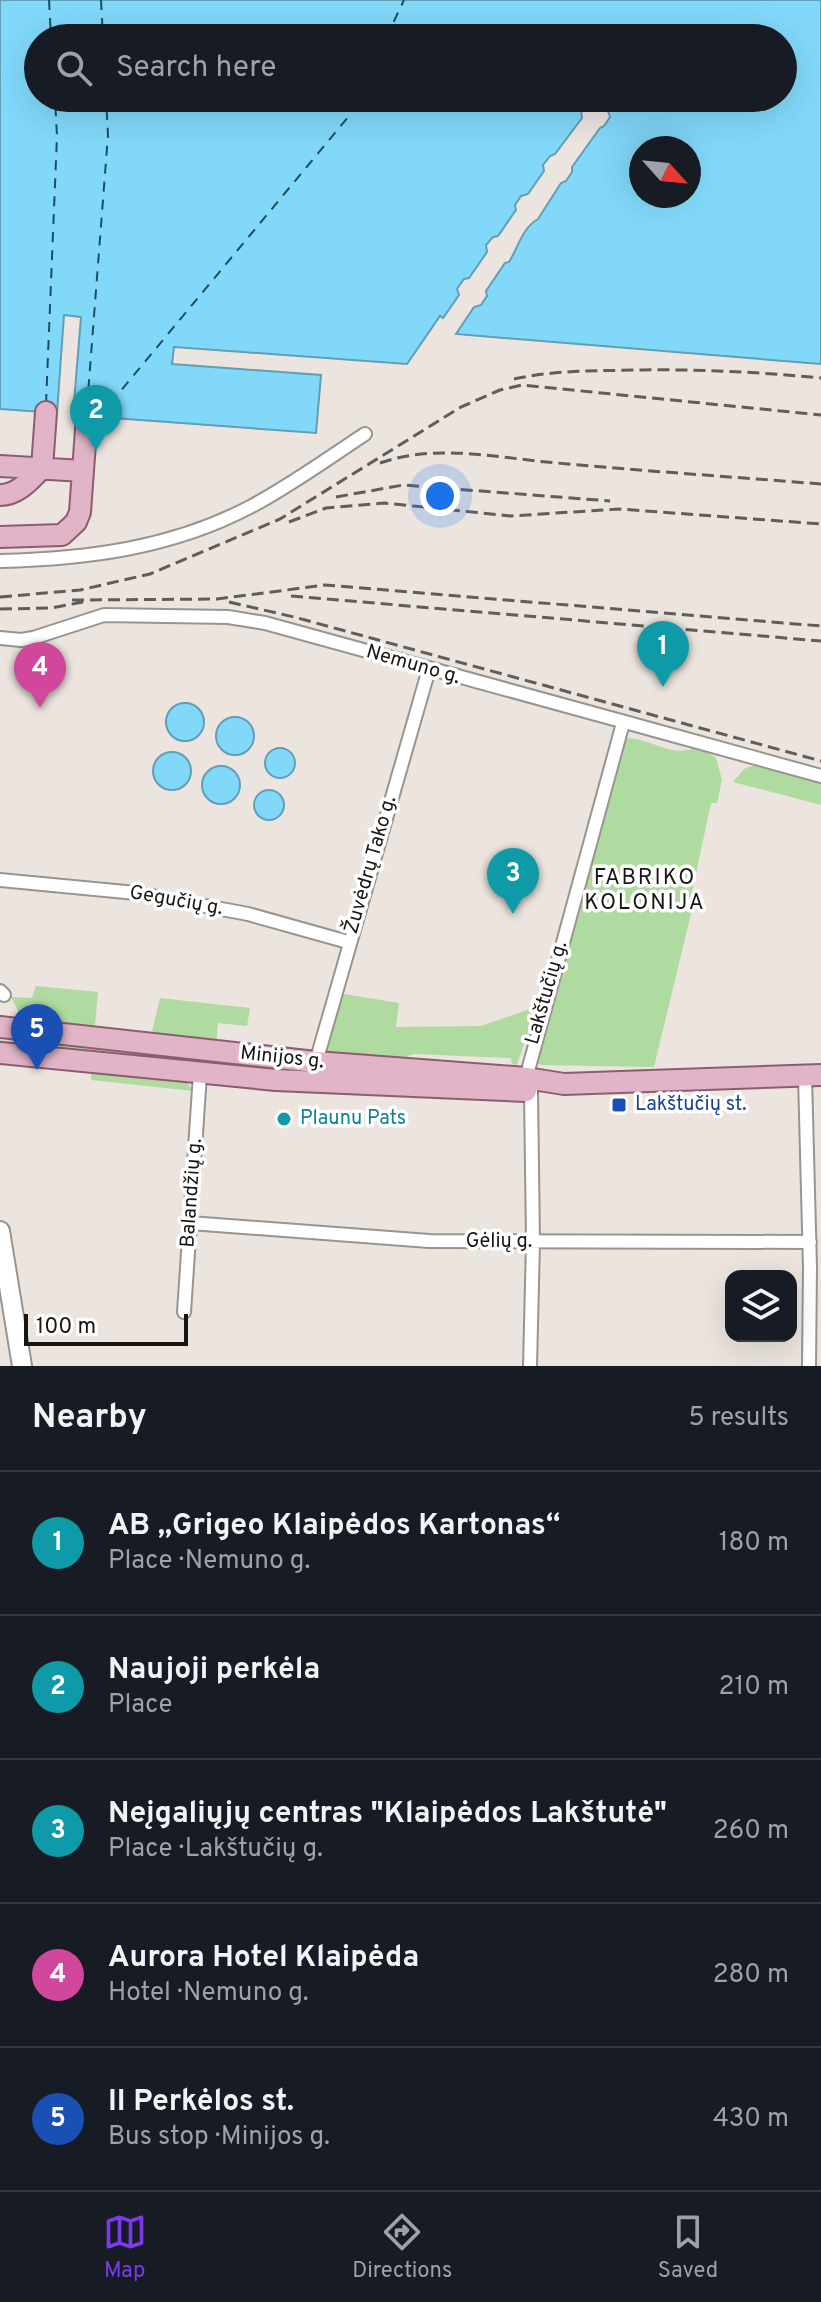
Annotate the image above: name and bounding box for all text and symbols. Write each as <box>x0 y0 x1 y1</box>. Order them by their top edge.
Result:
search box <box>24 24 797 112</box>
icon: search <box>52 46 96 90</box>
text: Search here <box>116 50 276 87</box>
north arrow <box>629 136 701 208</box>
pin: 2 <box>70 385 122 451</box>
your location <box>420 476 460 516</box>
pin: 1 <box>637 621 689 687</box>
street label: Nemuno g. <box>363 639 463 691</box>
pin: 4 <box>14 642 66 708</box>
street label: Žuvėdrų Tako g. <box>337 792 403 937</box>
pin: 3 <box>487 848 539 914</box>
district label: FABRIKO KOLONIJA <box>584 865 706 917</box>
street label: Gegučių g. <box>127 880 225 922</box>
street label: Lakštučių g. <box>520 938 574 1048</box>
pin: 5 <box>11 1004 63 1070</box>
street label: Minijos g. <box>239 1041 325 1075</box>
place label: Lakštučių st. <box>635 1092 746 1118</box>
marker: Lakštučių st. <box>610 1096 628 1114</box>
place label: Plaunu Pats <box>300 1106 406 1132</box>
marker: Plaunu Pats <box>275 1110 293 1128</box>
street label: Balandžių g. <box>175 1137 209 1249</box>
street label: Gėlių g. <box>466 1229 532 1255</box>
map controls <box>725 1270 797 1342</box>
button: layers <box>725 1270 797 1342</box>
scale bar <box>24 1310 188 1346</box>
text: 100 m <box>36 1314 96 1341</box>
text: Nearby <box>32 1397 147 1440</box>
text: 5 results <box>688 1402 789 1435</box>
text: AB „Grigeo Klaipėdos Kartonas“ <box>108 1508 560 1545</box>
text: 1 <box>53 1527 63 1560</box>
text: 180 m <box>719 1527 789 1560</box>
text: Place · Nemuno g. <box>108 1545 310 1578</box>
text: Naujoji perkėla <box>108 1652 320 1689</box>
text: 2 <box>50 1671 66 1704</box>
text: 210 m <box>719 1671 789 1704</box>
text: Place <box>108 1689 172 1722</box>
text: Neįgaliųjų centras "Klaipėdos Lakštutė" <box>108 1796 667 1833</box>
text: 3 <box>50 1815 66 1848</box>
text: 260 m <box>713 1815 789 1848</box>
text: Place · Lakštučių g. <box>108 1833 323 1866</box>
text: Aurora Hotel Klaipėda <box>108 1940 419 1977</box>
text: 4 <box>50 1959 66 1992</box>
text: 280 m <box>713 1959 789 1992</box>
text: Hotel · Nemuno g. <box>108 1977 309 2010</box>
text: II Perkėlos st. <box>108 2084 294 2121</box>
text: 5 <box>50 2103 66 2136</box>
text: 430 m <box>713 2103 789 2136</box>
text: Bus stop · Minijos g. <box>108 2121 330 2154</box>
tab: Map <box>103 2210 147 2285</box>
tab: Directions <box>352 2210 452 2285</box>
tab: Saved <box>658 2210 718 2285</box>

